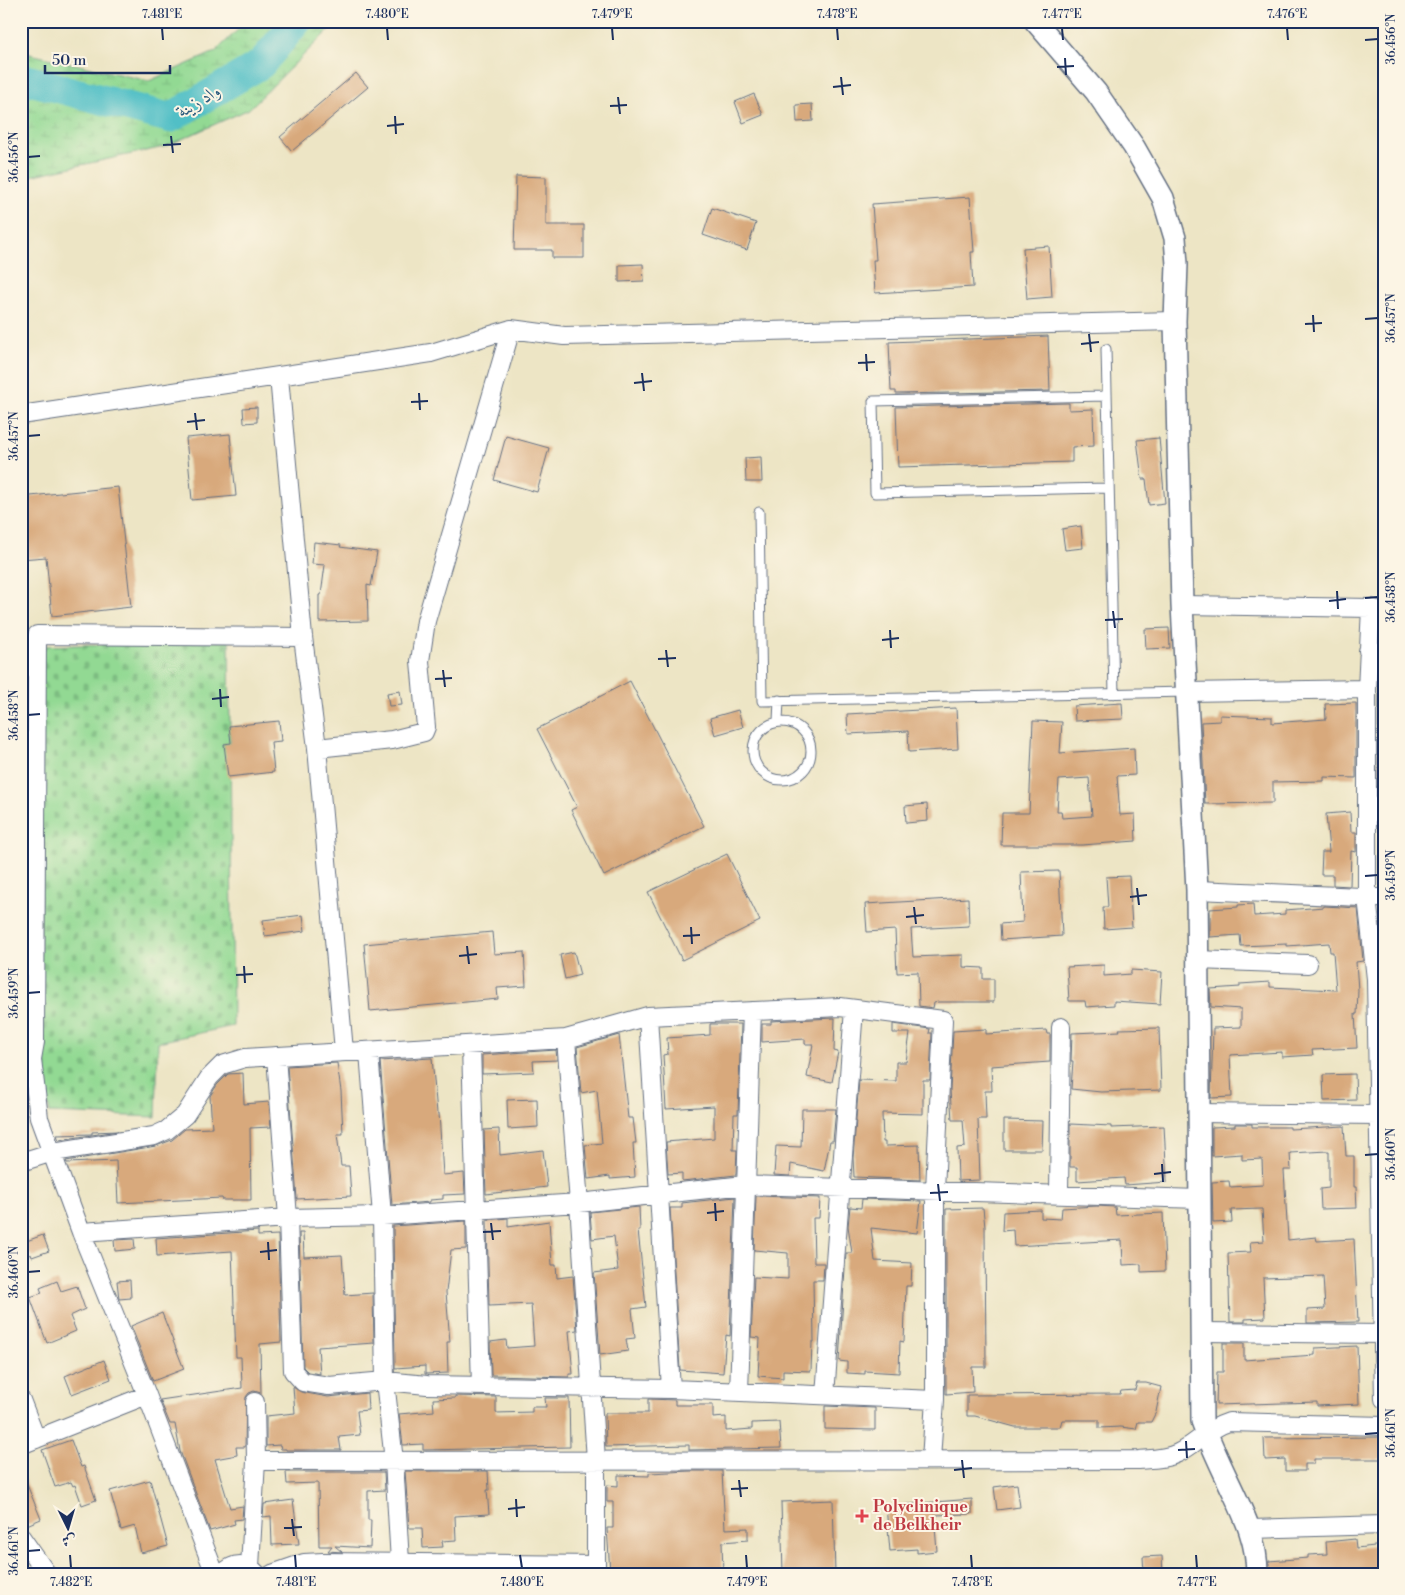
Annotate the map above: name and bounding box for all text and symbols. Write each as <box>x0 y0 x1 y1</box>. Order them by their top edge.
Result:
text: 7.481°E <box>142 7 182 22</box>
text: 7.480°E <box>365 7 409 22</box>
text: 7.479°E <box>592 7 632 22</box>
text: 7.478°E <box>817 7 857 22</box>
text: 7.477°E <box>1042 7 1082 22</box>
text: 7.476°E <box>1267 7 1307 22</box>
text: 36.456°N <box>1384 13 1399 64</box>
scale bar <box>45 42 170 74</box>
text: 50 m <box>52 51 86 70</box>
water label: واد زينة <box>171 79 225 124</box>
text: 36.456°N <box>7 131 22 182</box>
text: 36.457°N <box>1384 293 1399 343</box>
text: 36.457°N <box>7 411 22 461</box>
text: 36.458°N <box>1384 571 1399 623</box>
text: 36.458°N <box>7 689 22 741</box>
text: 36.459°N <box>1384 849 1399 900</box>
text: 36.459°N <box>7 967 22 1018</box>
text: 36.460°N <box>1384 1128 1399 1180</box>
text: 36.460°N <box>7 1246 22 1298</box>
text: 36.461°N <box>1384 1408 1399 1458</box>
place label: Polyclinique de Belkheir <box>873 1497 968 1535</box>
north arrow <box>42 1502 92 1552</box>
marker: Polyclinique de Belkheir <box>855 1509 869 1523</box>
text: 36.461°N <box>7 1526 22 1576</box>
text: ش <box>61 1530 77 1550</box>
text: 7.482°E <box>50 1575 92 1590</box>
text: 7.481°E <box>276 1575 316 1590</box>
text: 7.480°E <box>500 1575 544 1590</box>
text: 7.479°E <box>727 1575 767 1590</box>
text: 7.478°E <box>952 1575 992 1590</box>
text: 7.477°E <box>1177 1575 1217 1590</box>

